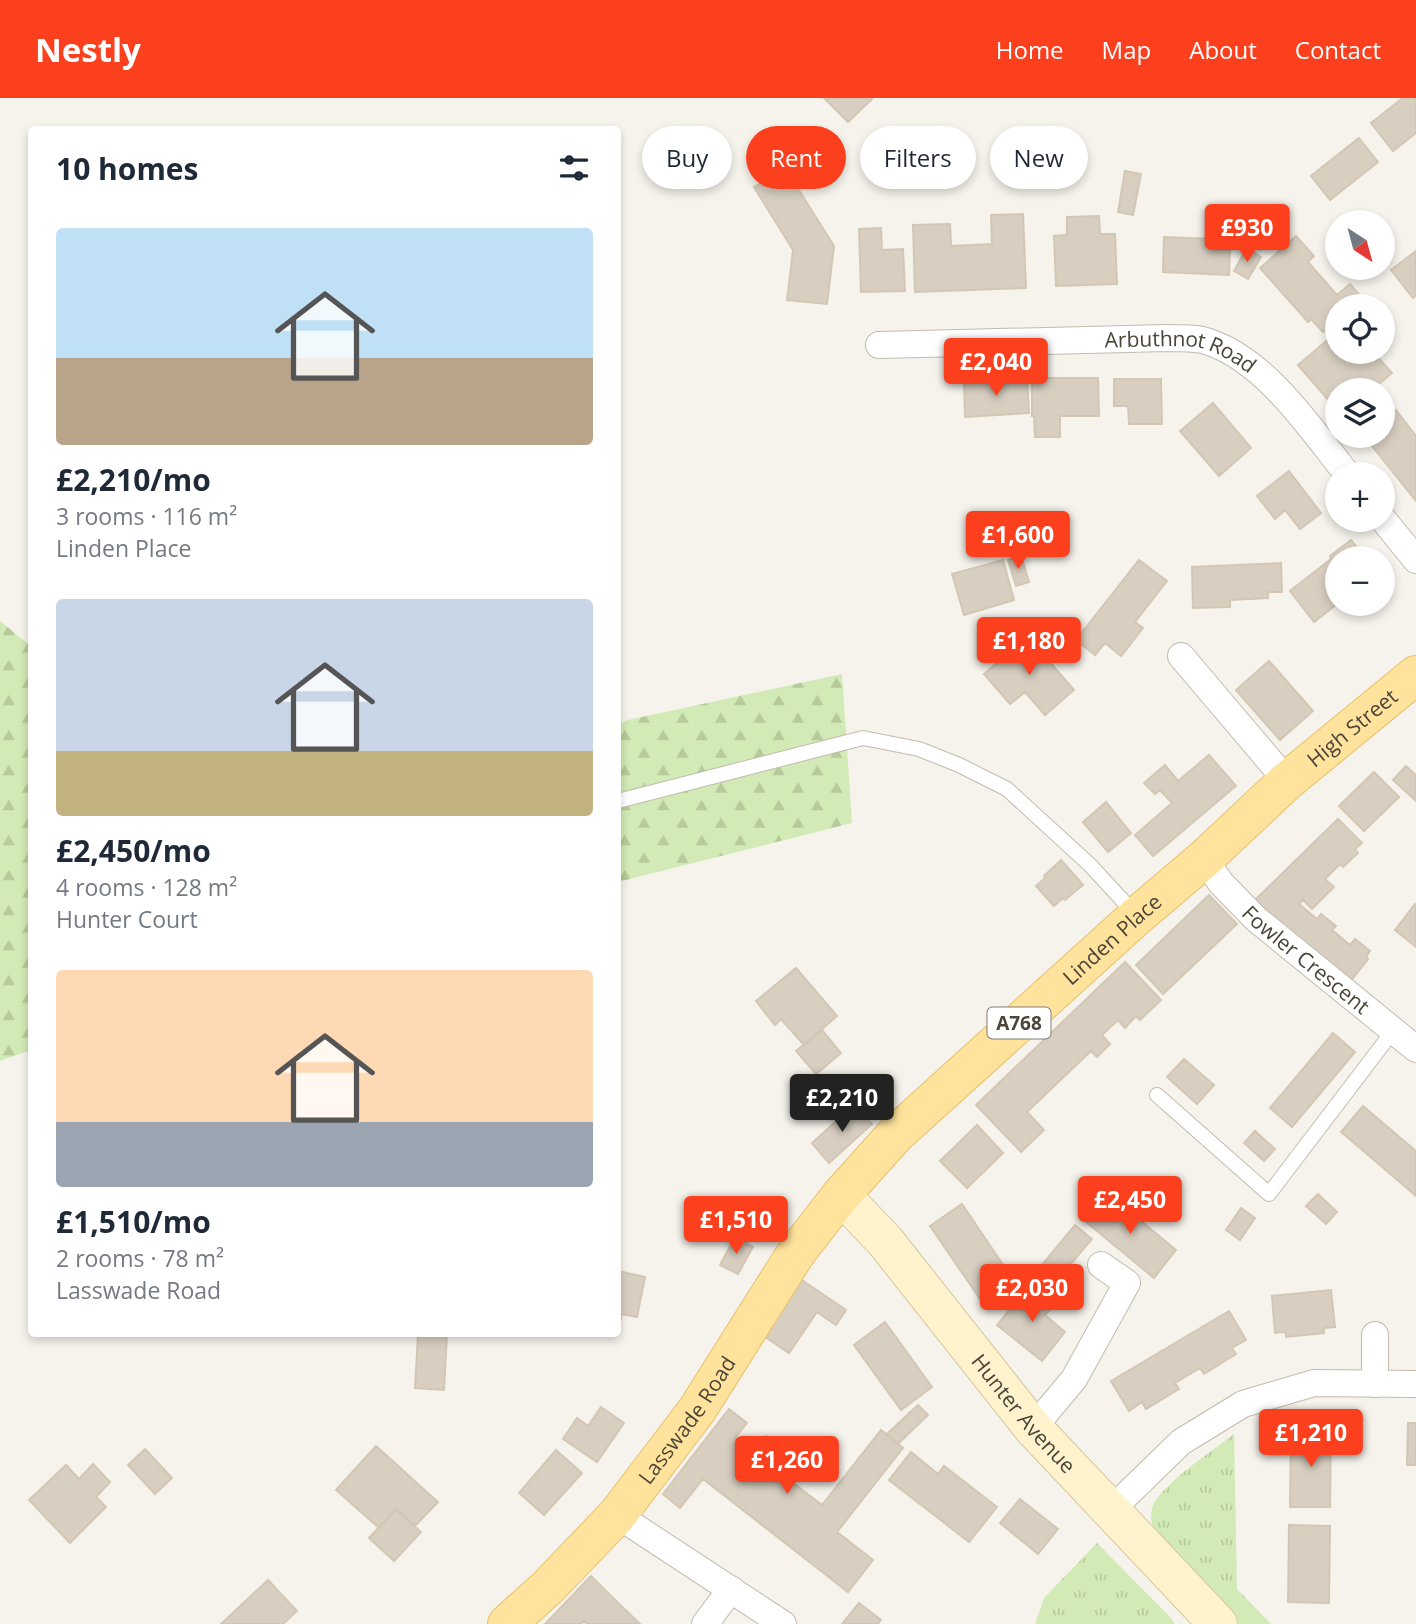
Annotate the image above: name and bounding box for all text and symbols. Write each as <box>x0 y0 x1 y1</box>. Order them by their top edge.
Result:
text: Nestly <box>35 27 141 72</box>
text: Home <box>996 33 1064 66</box>
text: Map <box>1102 33 1151 66</box>
text: About <box>1189 33 1257 66</box>
text: Contact <box>1295 33 1381 66</box>
chip: Buy <box>642 126 732 189</box>
chip: Rent <box>746 126 846 189</box>
chip: Filters <box>860 126 976 189</box>
chip: New <box>990 126 1088 189</box>
text: 10 homes <box>56 148 199 189</box>
icon: filters <box>555 149 593 187</box>
pin: £930 <box>1206 204 1288 264</box>
north arrow <box>1325 210 1395 280</box>
map controls <box>1325 210 1395 616</box>
text: £930 <box>1221 211 1273 243</box>
icon: home <box>262 273 388 399</box>
button: locate <box>1325 294 1395 364</box>
street label: Arbuthnot Road <box>1104 324 1262 379</box>
pin: £2,040 <box>939 338 1053 398</box>
text: £2,040 <box>960 345 1032 377</box>
button: layers <box>1325 378 1395 448</box>
text: £2,210/mo <box>56 459 211 500</box>
button: + <box>1325 462 1395 532</box>
text: 3 rooms · 116 m² <box>56 500 237 532</box>
pin: £1,600 <box>961 512 1075 571</box>
text: £1,600 <box>982 518 1054 550</box>
text: Linden Place <box>56 532 191 564</box>
button: − <box>1325 546 1395 616</box>
pin: £1,180 <box>972 618 1086 677</box>
text: £1,180 <box>993 624 1065 656</box>
icon: home <box>262 644 388 770</box>
street label: High Street <box>1301 682 1403 773</box>
text: £2,450/mo <box>56 830 211 871</box>
text: 4 rooms · 128 m² <box>56 871 237 903</box>
street label: Linden Place <box>1056 887 1167 991</box>
street label: Fowler Crescent <box>1236 899 1376 1020</box>
text: Hunter Court <box>56 903 198 935</box>
road number: A768 <box>988 1007 1050 1038</box>
icon: home <box>262 1015 388 1141</box>
pin: £2,210 <box>785 1074 899 1134</box>
text: £2,210 <box>806 1081 878 1113</box>
pin: £2,450 <box>1073 1176 1187 1236</box>
text: £2,450 <box>1094 1183 1166 1215</box>
pin: £1,510 <box>679 1196 793 1256</box>
text: £1,510/mo <box>56 1201 211 1242</box>
text: £1,510 <box>700 1203 772 1235</box>
text: 2 rooms · 78 m² <box>56 1242 224 1274</box>
pin: £2,030 <box>975 1264 1089 1324</box>
text: £2,030 <box>996 1271 1068 1303</box>
text: Lasswade Road <box>56 1274 221 1306</box>
street label: Hunter Avenue <box>966 1348 1082 1479</box>
street label: Lasswade Road <box>632 1351 742 1490</box>
pin: £1,210 <box>1254 1410 1368 1469</box>
text: £1,210 <box>1275 1416 1347 1448</box>
pin: £1,260 <box>730 1436 844 1496</box>
text: £1,260 <box>751 1443 823 1475</box>

